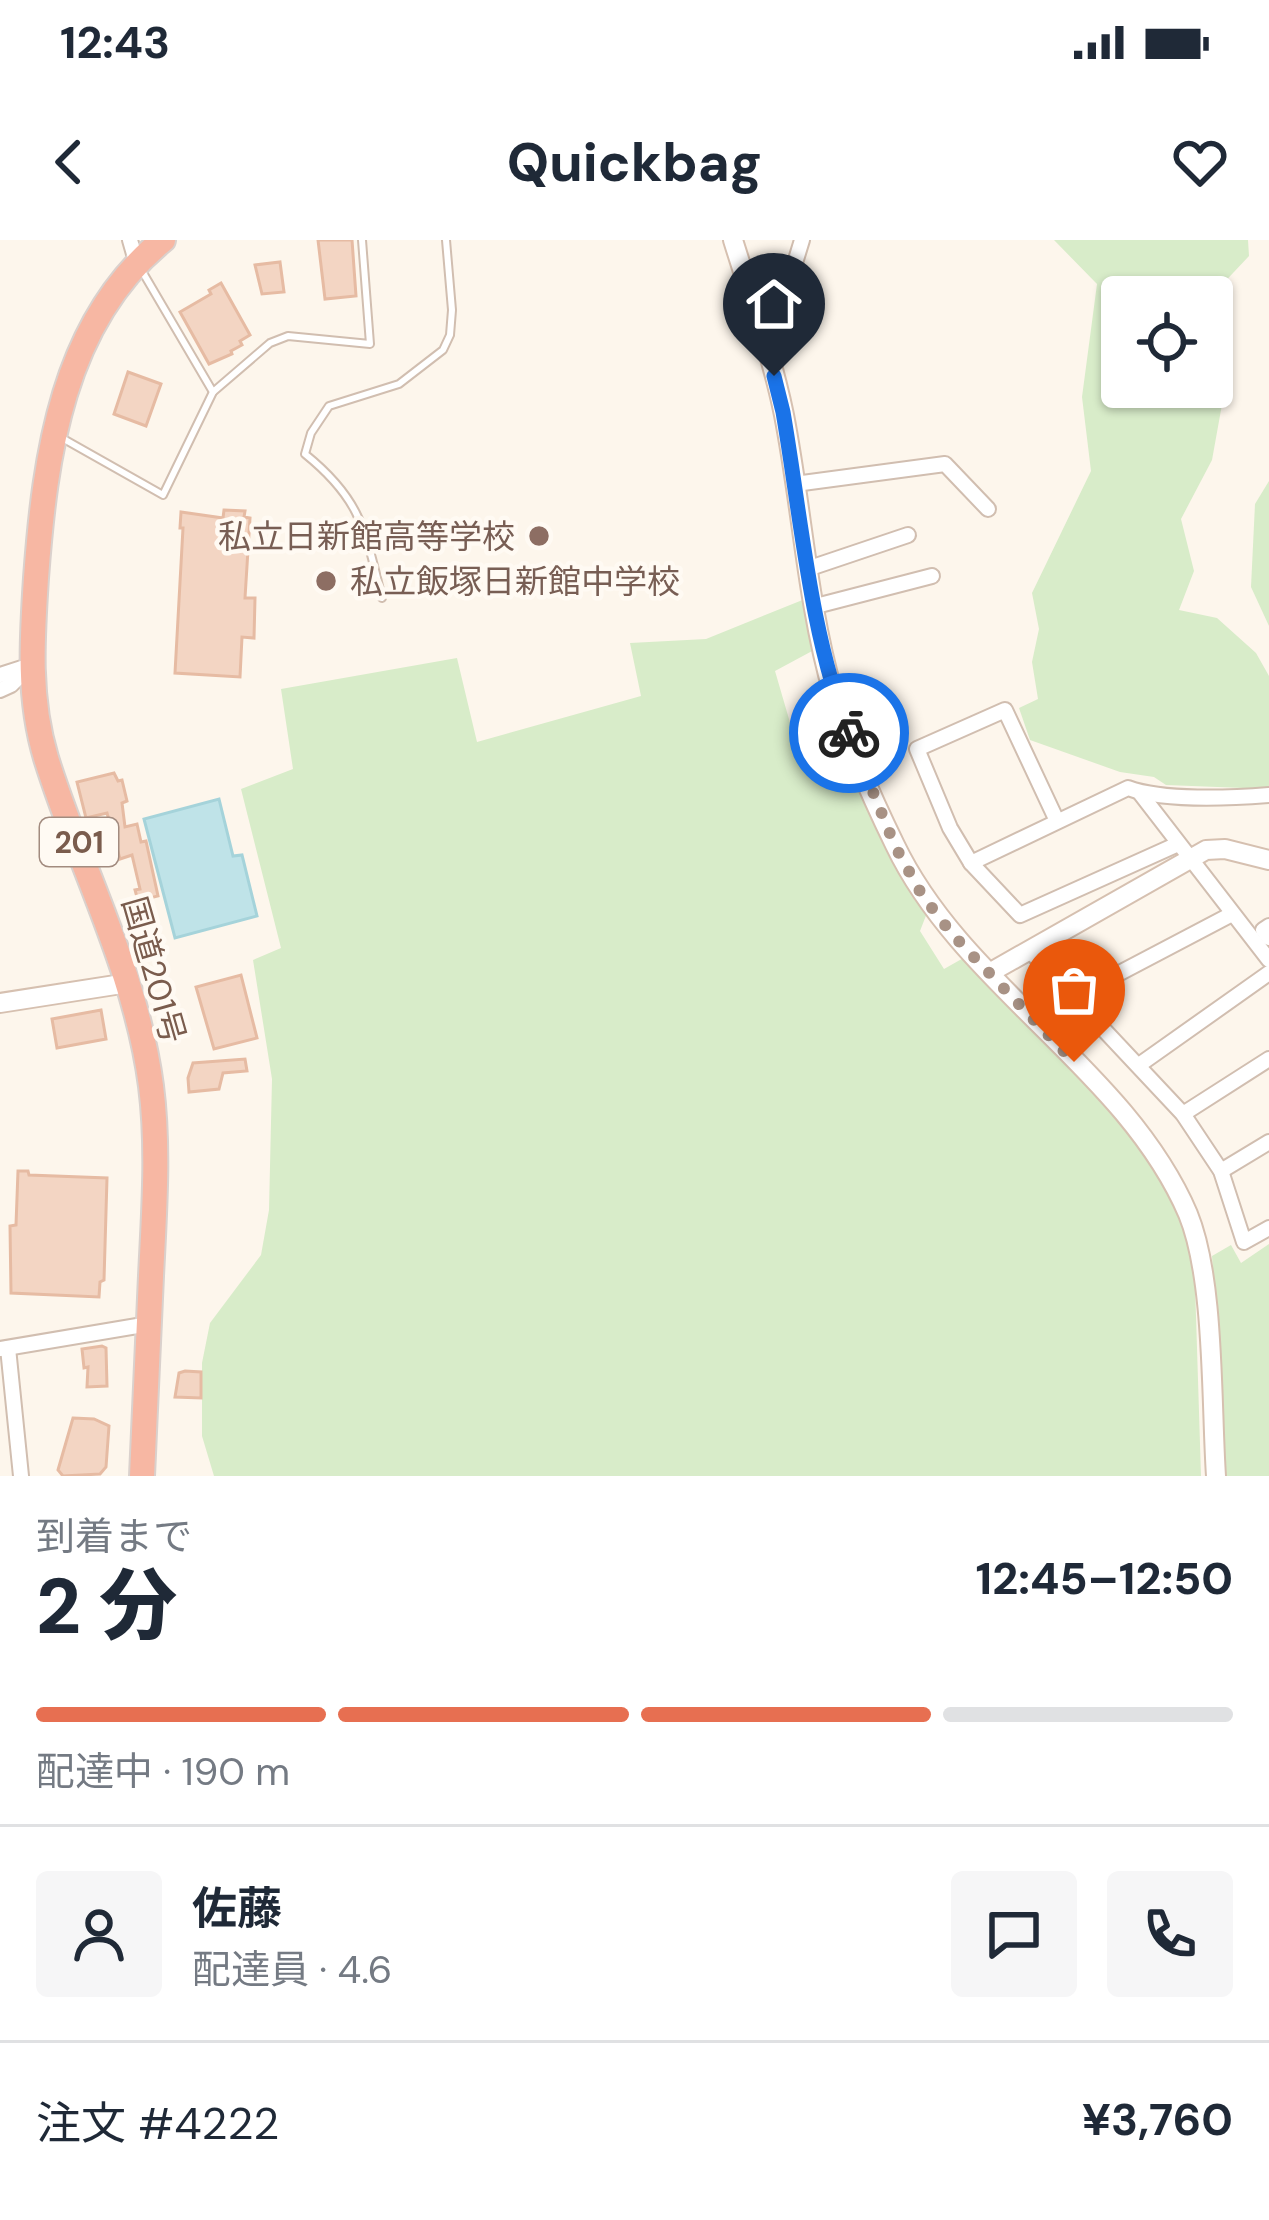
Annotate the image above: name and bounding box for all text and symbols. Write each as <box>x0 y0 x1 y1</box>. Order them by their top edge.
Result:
text: 12:43 <box>60 13 170 72</box>
text: Quickbag <box>507 127 762 198</box>
icon: back <box>36 129 102 195</box>
icon: heart <box>1167 129 1233 195</box>
pin <box>723 253 825 376</box>
icon: home <box>741 271 807 337</box>
map controls <box>1101 276 1233 408</box>
button: locate <box>1101 276 1233 408</box>
place label: 私立日新館高等学校 <box>218 515 515 558</box>
marker: 私立日新館高等学校 <box>526 523 552 549</box>
place label: 私立飯塚日新館中学校 <box>350 560 680 603</box>
marker: 私立飯塚日新館中学校 <box>313 568 339 594</box>
courier <box>789 673 909 793</box>
icon: bike <box>816 700 882 766</box>
road number: 201 <box>40 818 118 866</box>
street label: 国道201号 <box>113 892 195 1048</box>
pin <box>1023 939 1125 1062</box>
icon: bag <box>1041 957 1107 1023</box>
text: 到着まで <box>36 1511 192 1562</box>
text: 12:45–12:50 <box>976 1549 1233 1608</box>
text: 2 分 <box>36 1556 177 1657</box>
text: 配達中 · 190 m <box>36 1746 290 1797</box>
button: person <box>36 1871 162 1997</box>
button: chat <box>951 1871 1077 1997</box>
button: phone <box>1107 1871 1233 1997</box>
text: 佐藤 <box>192 1879 282 1938</box>
text: 配達員 · 4.6 <box>192 1944 392 1995</box>
text: ¥3,760 <box>1082 2090 1233 2149</box>
text: 注文 #4222 <box>36 2094 279 2153</box>

